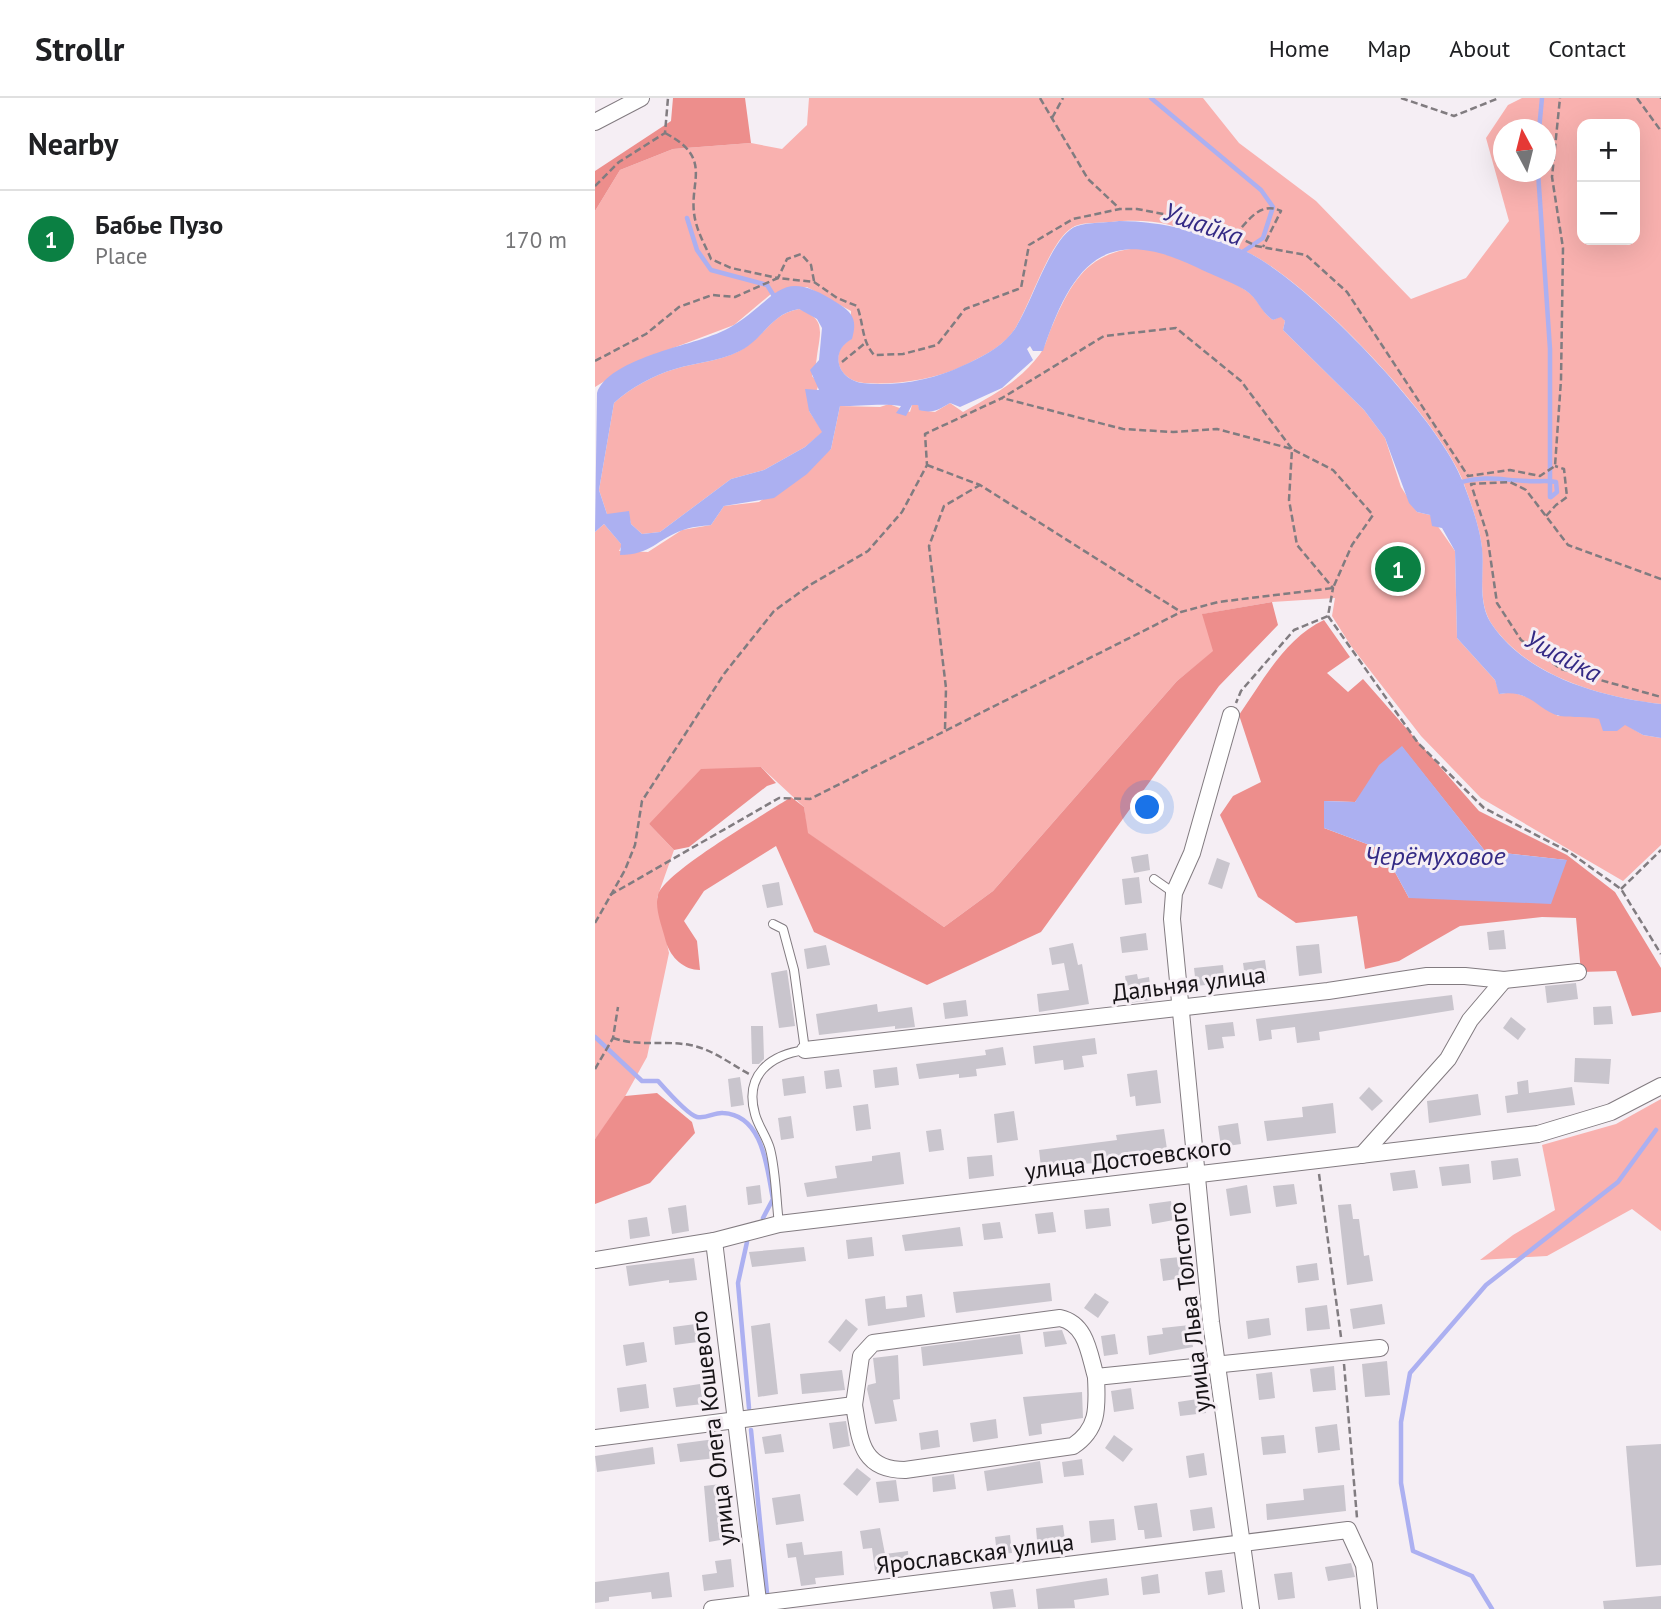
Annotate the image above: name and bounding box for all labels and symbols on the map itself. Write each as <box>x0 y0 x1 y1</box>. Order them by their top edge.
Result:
north arrow <box>1493 119 1556 182</box>
water label: Ушайка <box>1159 195 1248 253</box>
pin: 1 <box>1375 543 1421 595</box>
water label: Ушайка <box>1519 622 1608 690</box>
your location <box>1130 790 1164 824</box>
water label: Черёмуховое <box>1364 839 1506 872</box>
street label: Дальняя улица <box>1110 959 1267 1008</box>
street label: улица Достоевского <box>1023 1130 1233 1187</box>
street label: улица Льва Толстого <box>1161 1200 1218 1414</box>
street label: улица Олега Кошевого <box>683 1309 742 1547</box>
street label: Ярославская улица <box>874 1526 1076 1581</box>

